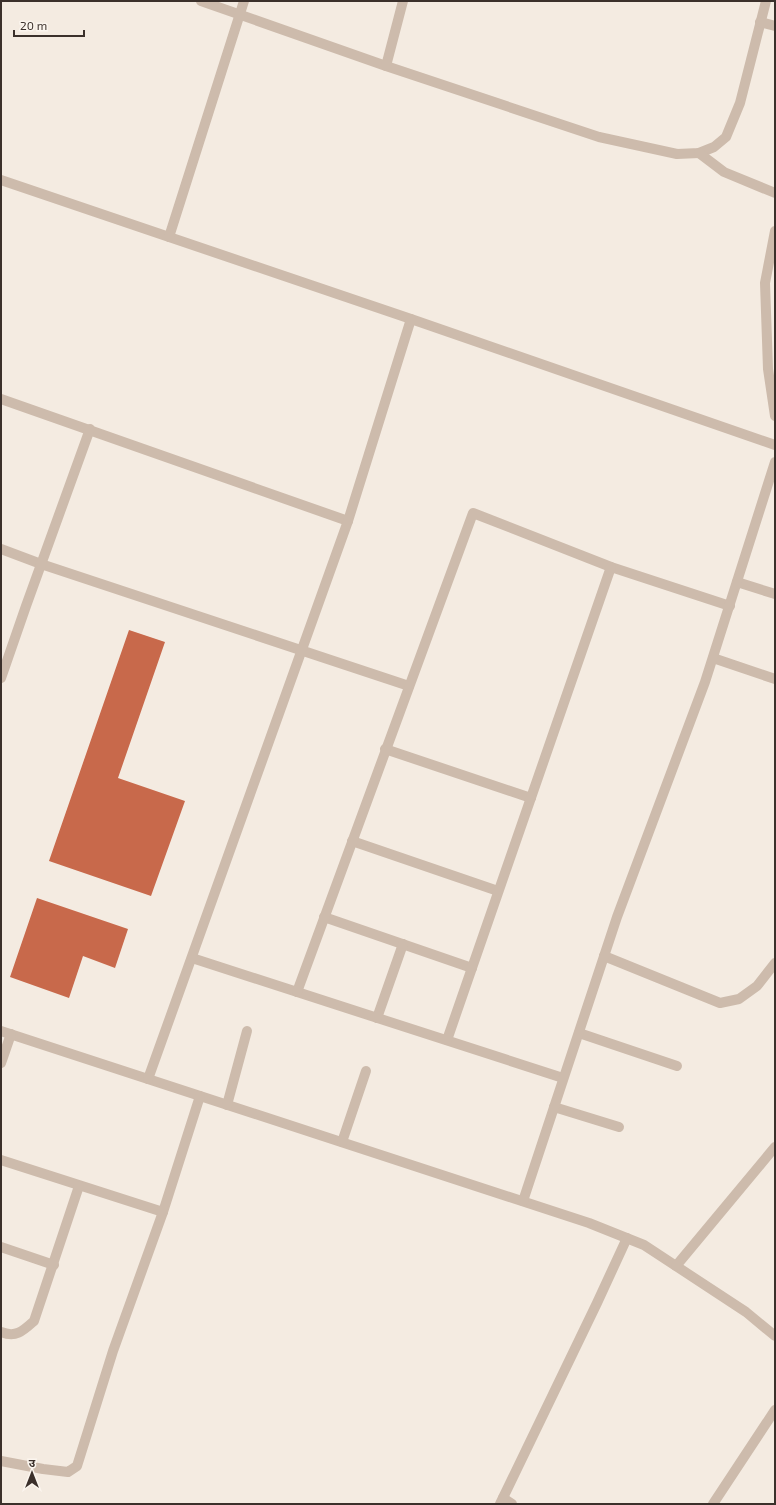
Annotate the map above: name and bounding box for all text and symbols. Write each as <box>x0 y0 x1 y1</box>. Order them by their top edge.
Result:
scale bar <box>14 12 84 38</box>
text: 20 m <box>20 18 47 32</box>
north arrow <box>12 1453 52 1493</box>
text: उ <box>29 1456 36 1469</box>

